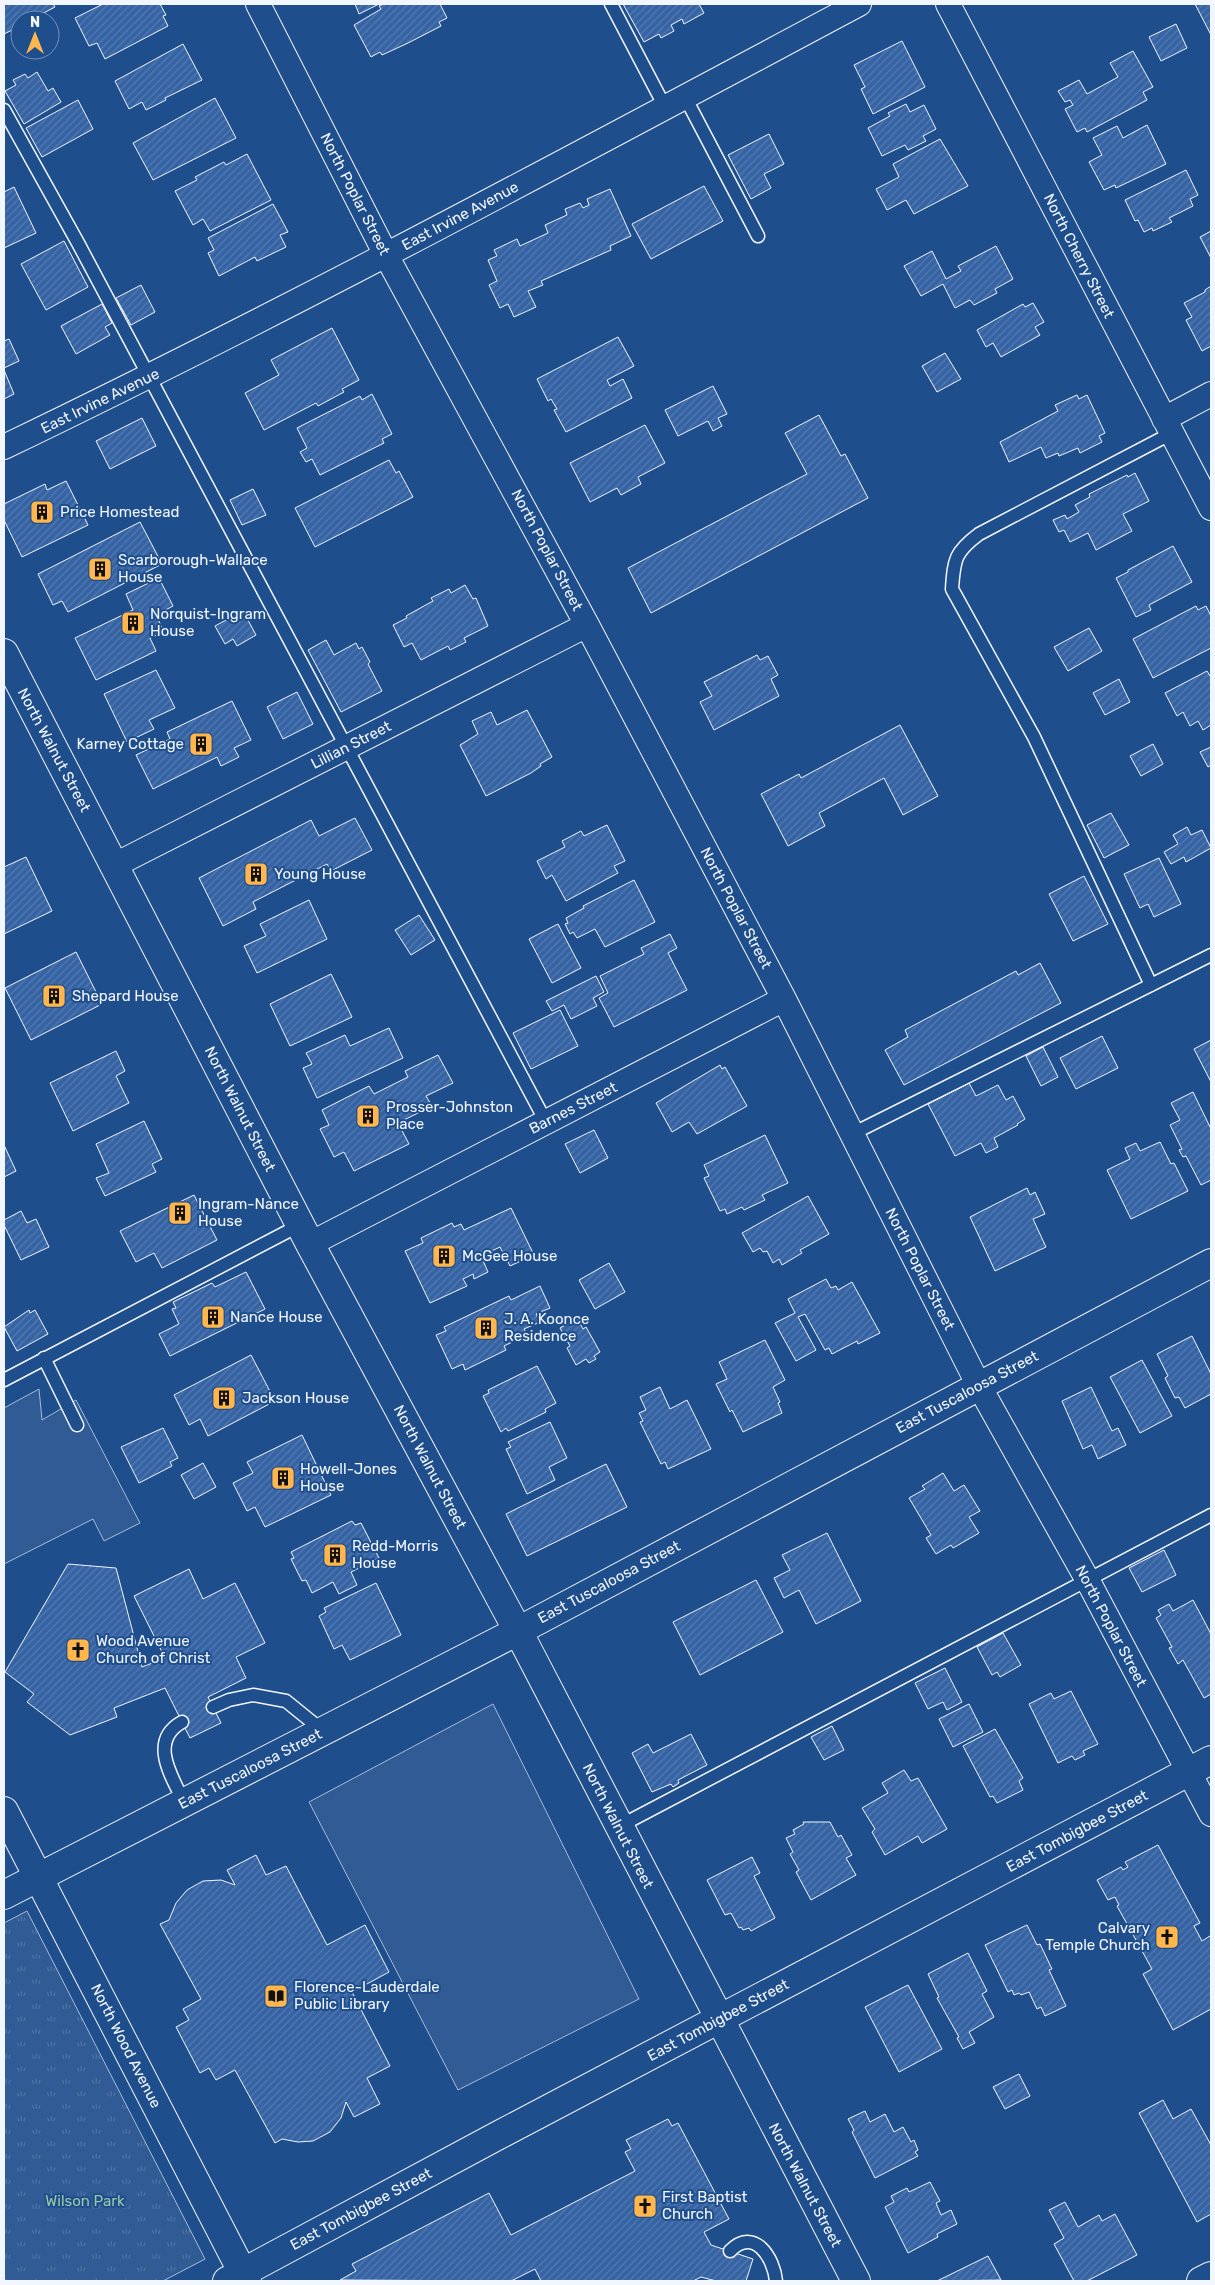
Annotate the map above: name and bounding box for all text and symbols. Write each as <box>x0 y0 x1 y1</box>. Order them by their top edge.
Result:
north arrow <box>10 10 60 60</box>
text: N <box>30 14 40 31</box>
street label: North Poplar Street <box>316 130 394 258</box>
street label: East Irvine Avenue <box>399 178 521 254</box>
street label: North Cherry Street <box>1040 191 1118 321</box>
street label: East Irvine Avenue <box>38 365 162 437</box>
street label: North Poplar Street <box>507 486 587 614</box>
building icon: Price Homestead <box>29 499 55 525</box>
place label: Price Homestead <box>60 503 179 521</box>
place label: Scarborough-Wallace House <box>118 551 268 586</box>
building icon: Scarborough-Wallace House <box>87 556 113 582</box>
place label: Norquist-Ingram House <box>150 605 266 640</box>
building icon: Norquist-Ingram House <box>120 610 146 636</box>
street label: North Walnut Street <box>14 685 94 815</box>
street label: Lillian Street <box>308 717 394 773</box>
building icon: Karney Cottage <box>188 731 214 757</box>
place label: Karney Cottage <box>76 735 184 753</box>
street label: North Poplar Street <box>696 844 776 972</box>
building icon: Young House <box>243 861 269 887</box>
place label: Young House <box>274 865 366 883</box>
building icon: Shepard House <box>41 983 67 1009</box>
place label: Shepard House <box>72 987 179 1005</box>
street label: North Walnut Street <box>201 1044 279 1175</box>
street label: Barnes Street <box>526 1078 620 1138</box>
place label: Prosser-Johnston Place <box>386 1098 513 1133</box>
building icon: Prosser-Johnston Place <box>355 1103 381 1129</box>
place label: Ingram-Nance House <box>198 1195 299 1230</box>
building icon: Ingram-Nance House <box>167 1200 193 1226</box>
street label: North Poplar Street <box>881 1205 959 1333</box>
building icon: McGee House <box>431 1243 457 1269</box>
place label: McGee House <box>462 1247 557 1265</box>
building icon: Nance House <box>200 1304 226 1330</box>
place label: Nance House <box>230 1308 323 1326</box>
place label: J. A. Koonce Residence <box>504 1310 589 1345</box>
building icon: J. A. Koonce Residence <box>473 1315 499 1341</box>
street label: East Tuscaloosa Street <box>893 1347 1041 1437</box>
building icon: Jackson House <box>211 1385 237 1411</box>
place label: Jackson House <box>242 1389 349 1407</box>
street label: North Walnut Street <box>390 1402 470 1532</box>
place label: Howell-Jones House <box>300 1460 397 1495</box>
building icon: Howell-Jones House <box>270 1465 296 1491</box>
place label: Redd-Morris House <box>352 1537 439 1572</box>
street label: East Tuscaloosa Street <box>535 1537 683 1627</box>
building icon: Redd-Morris House <box>322 1542 348 1568</box>
street label: North Poplar Street <box>1071 1562 1151 1690</box>
place label: Wood Avenue Church of Christ <box>96 1632 211 1667</box>
church icon: Wood Avenue Church of Christ <box>65 1637 91 1663</box>
street label: East Tuscaloosa Street <box>175 1725 325 1813</box>
street label: North Walnut Street <box>579 1761 657 1892</box>
street label: East Tombigbee Street <box>1003 1786 1151 1876</box>
place label: Calvary Temple Church <box>1045 1919 1150 1954</box>
church icon: Calvary Temple Church <box>1154 1924 1180 1950</box>
street label: East Tombigbee Street <box>644 1975 792 2065</box>
place label: Florence-Lauderdale Public Library <box>294 1978 440 2013</box>
street label: North Wood Avenue <box>87 1981 165 2111</box>
library icon: Florence-Lauderdale Public Library <box>263 1983 289 2009</box>
street label: North Walnut Street <box>765 2120 845 2250</box>
street label: East Tombigbee Street <box>287 2164 435 2254</box>
place label: First Baptist Church <box>662 2188 748 2223</box>
park label: Wilson Park <box>45 2192 125 2210</box>
church icon: First Baptist Church <box>632 2193 658 2219</box>

